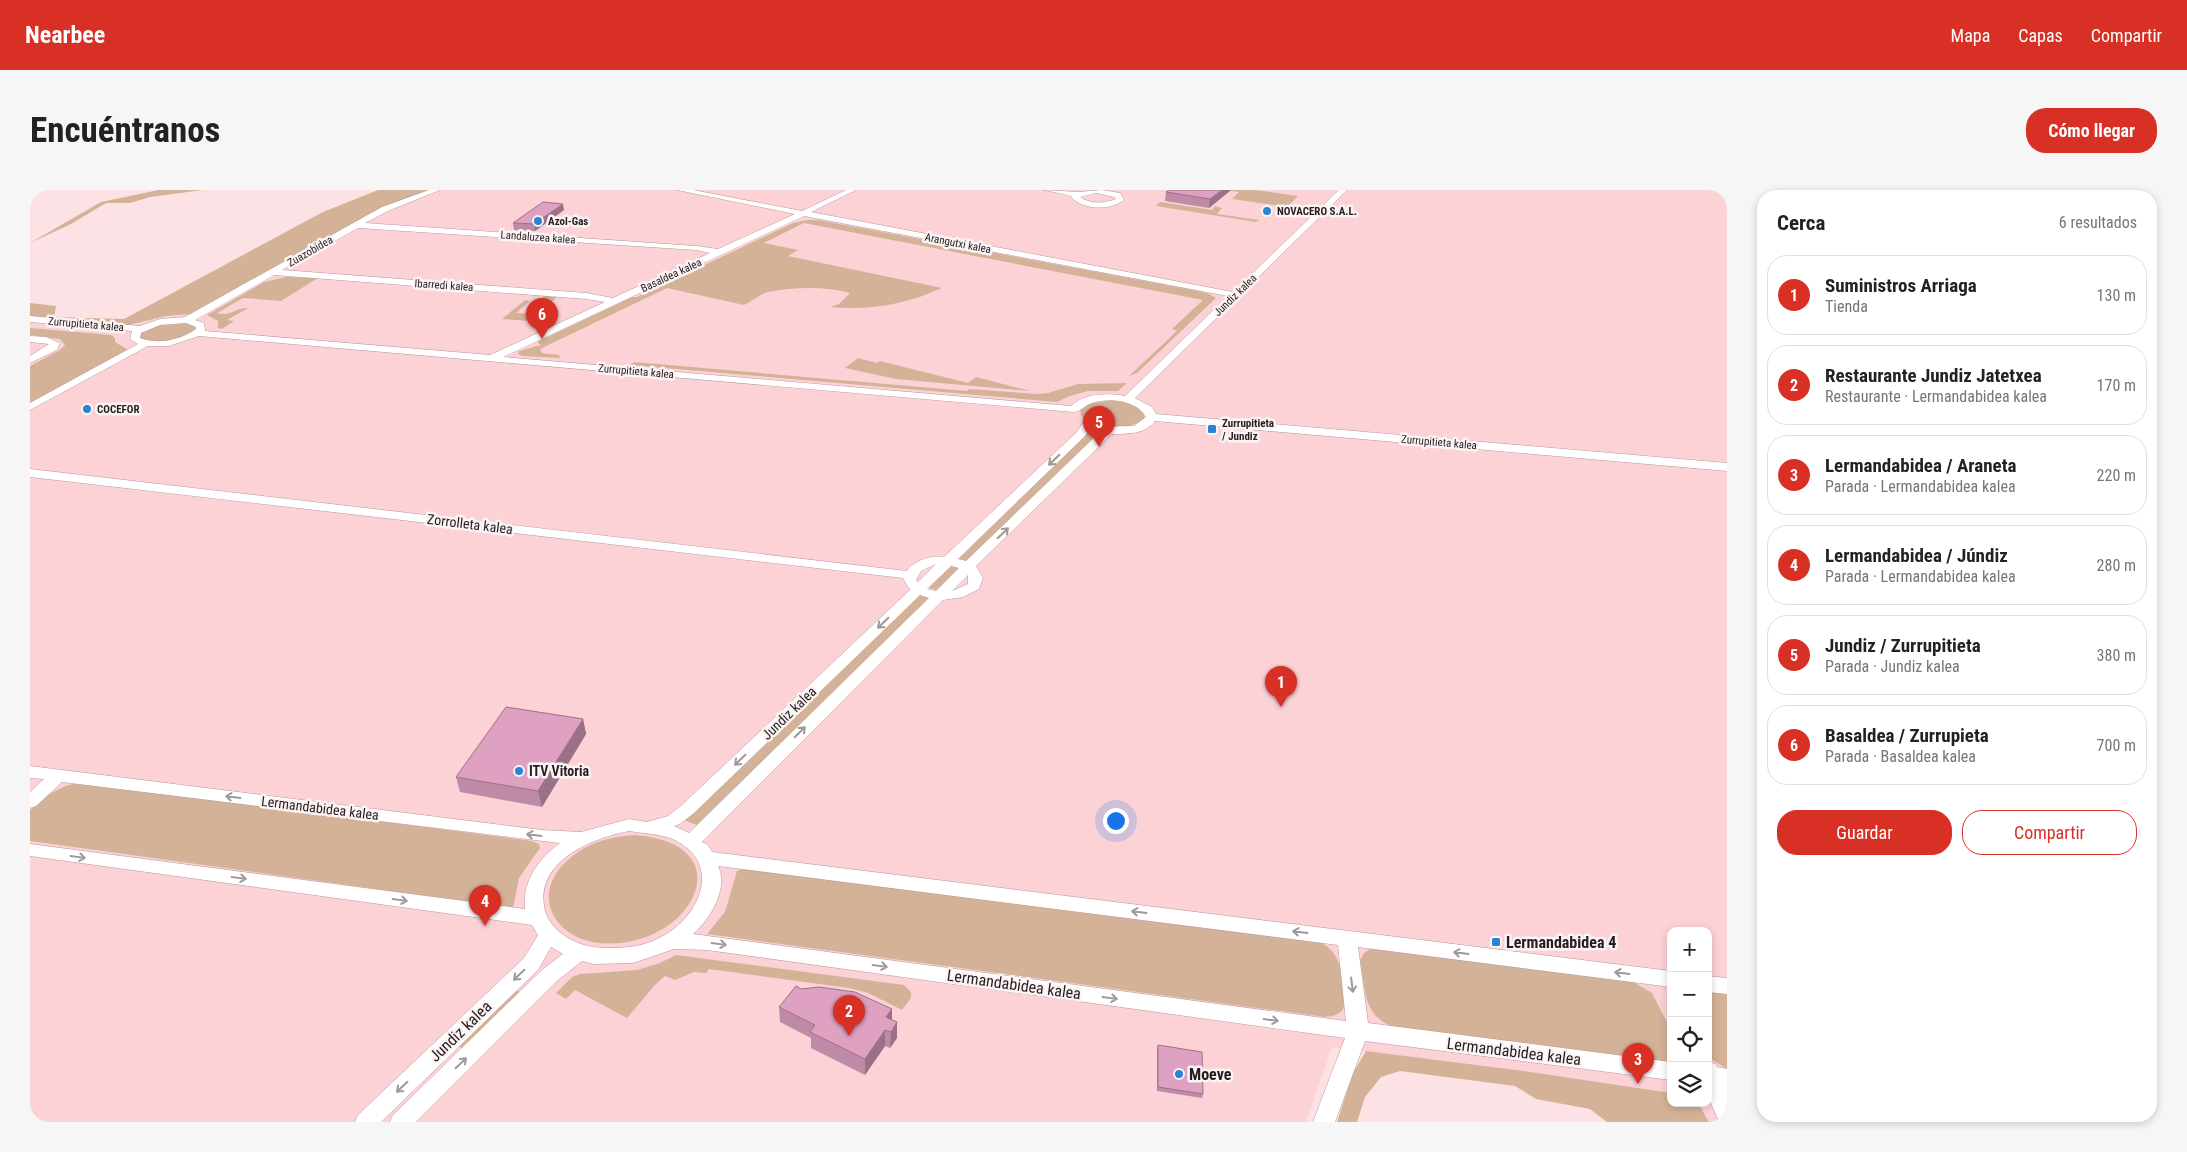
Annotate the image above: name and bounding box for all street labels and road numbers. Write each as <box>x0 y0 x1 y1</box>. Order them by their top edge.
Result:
street label: Landaluzea kalea <box>500 228 576 247</box>
street label: Arangutxi kalea <box>924 231 992 256</box>
street label: Zuazobidea <box>285 233 335 270</box>
street label: Basaldea kalea <box>639 256 704 295</box>
street label: Jundiz kalea <box>1211 272 1259 319</box>
street label: Ibarredi kalea <box>414 277 474 294</box>
street label: Zurrupitieta kalea <box>47 315 124 334</box>
street label: Zurrupitieta kalea <box>597 362 674 381</box>
street label: Zurrupitieta kalea <box>1400 433 1477 452</box>
street label: Zorrolleta kalea <box>426 511 514 537</box>
street label: Jundiz kalea <box>759 683 819 743</box>
street label: Lermandabidea kalea <box>260 793 380 823</box>
street label: Lermandabidea kalea <box>946 966 1082 1003</box>
street label: Jundiz kalea <box>425 997 495 1066</box>
street label: Lermandabidea kalea <box>1446 1034 1582 1069</box>

